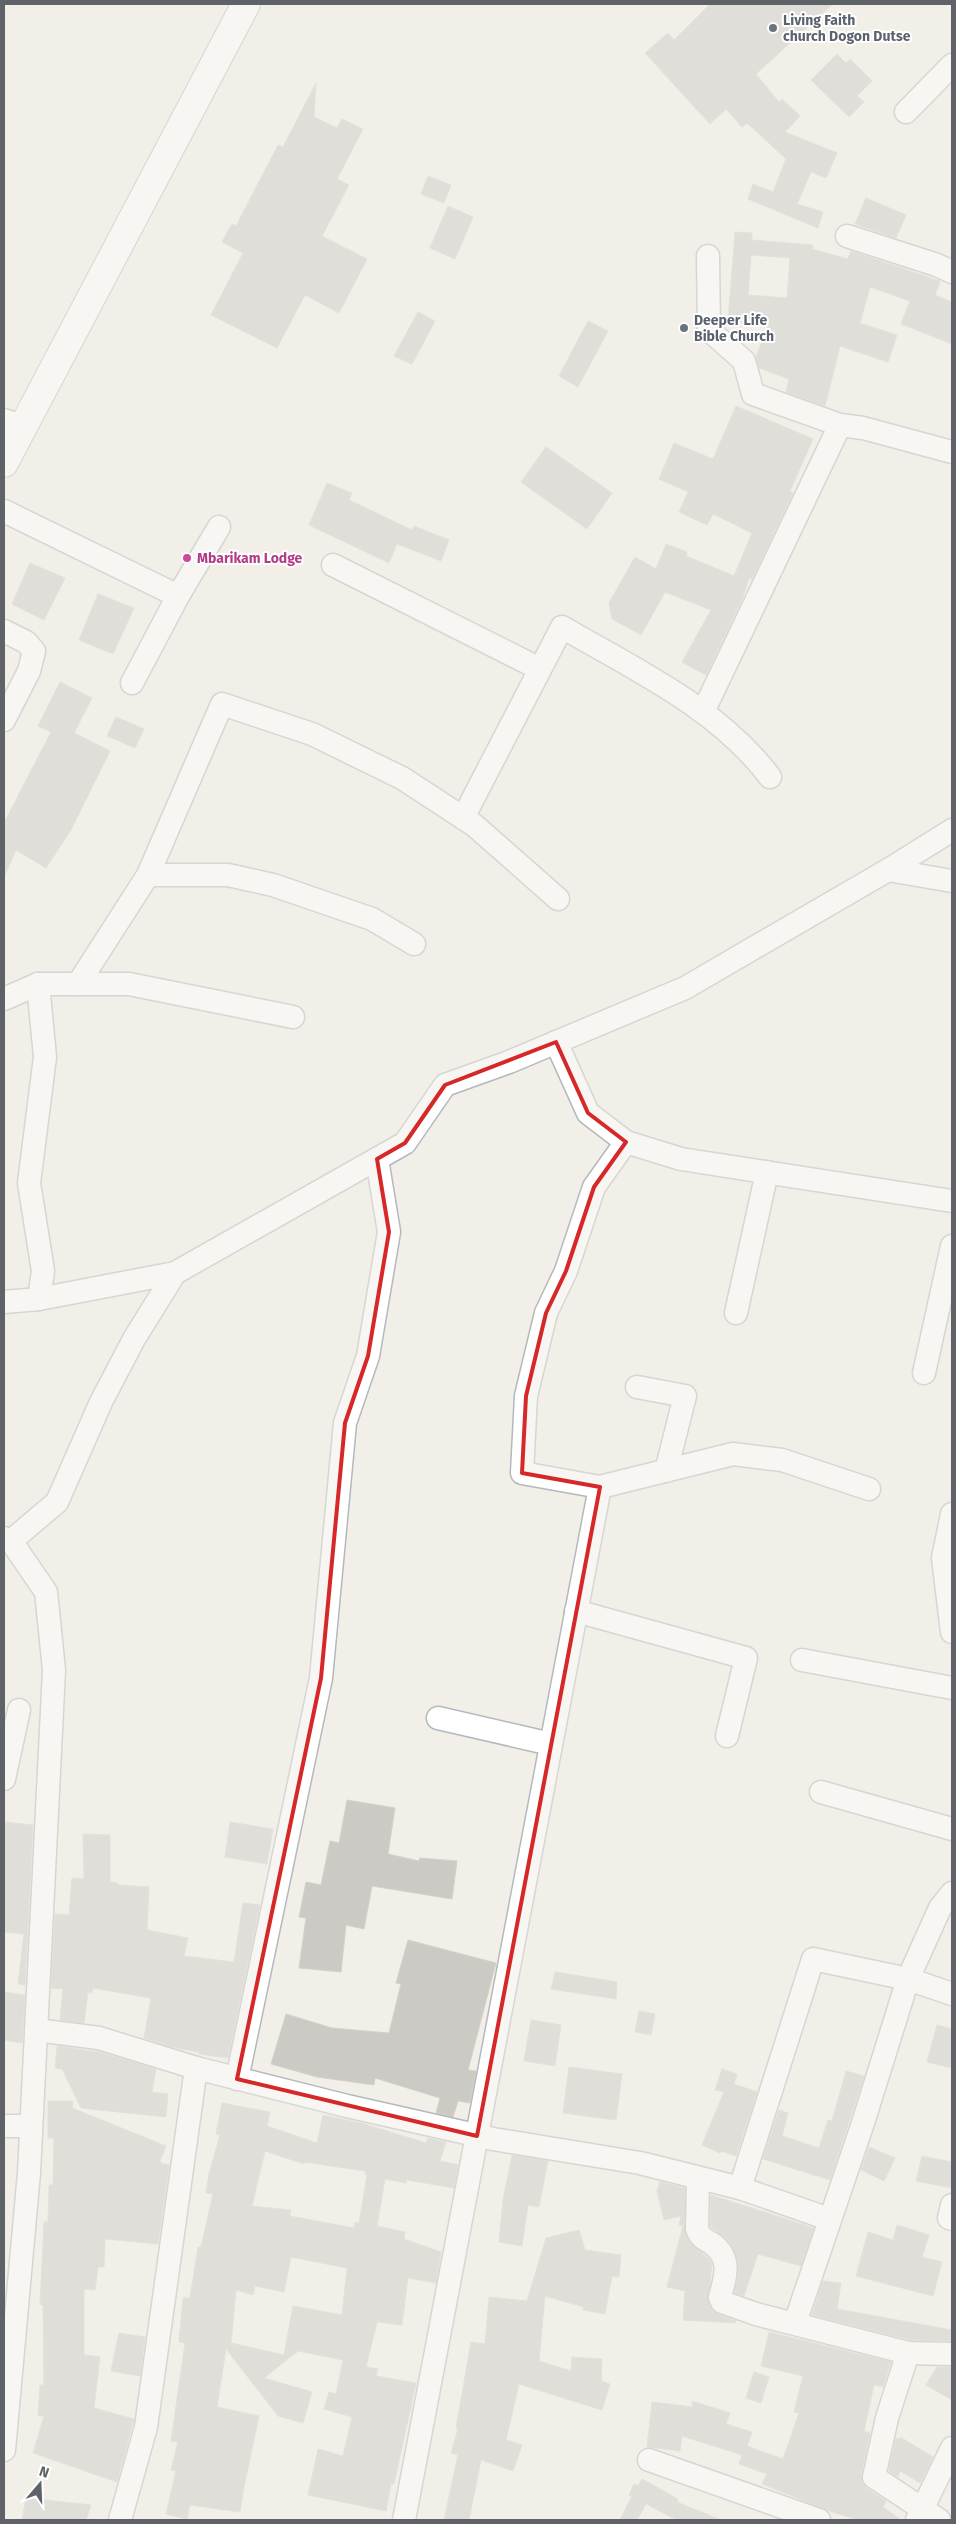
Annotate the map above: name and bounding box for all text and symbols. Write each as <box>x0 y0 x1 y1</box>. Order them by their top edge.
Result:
place label: Living Faith church Dogon Dutse <box>783 12 911 45</box>
marker: Living Faith church Dogon Dutse <box>767 22 779 34</box>
place label: Deeper Life Bible Church <box>694 312 774 345</box>
marker: Deeper Life Bible Church <box>678 322 690 334</box>
place label: Mbarikam Lodge <box>197 550 303 567</box>
marker: Mbarikam Lodge <box>181 552 193 564</box>
north arrow <box>15 2459 65 2509</box>
text: N <box>37 2463 51 2482</box>

